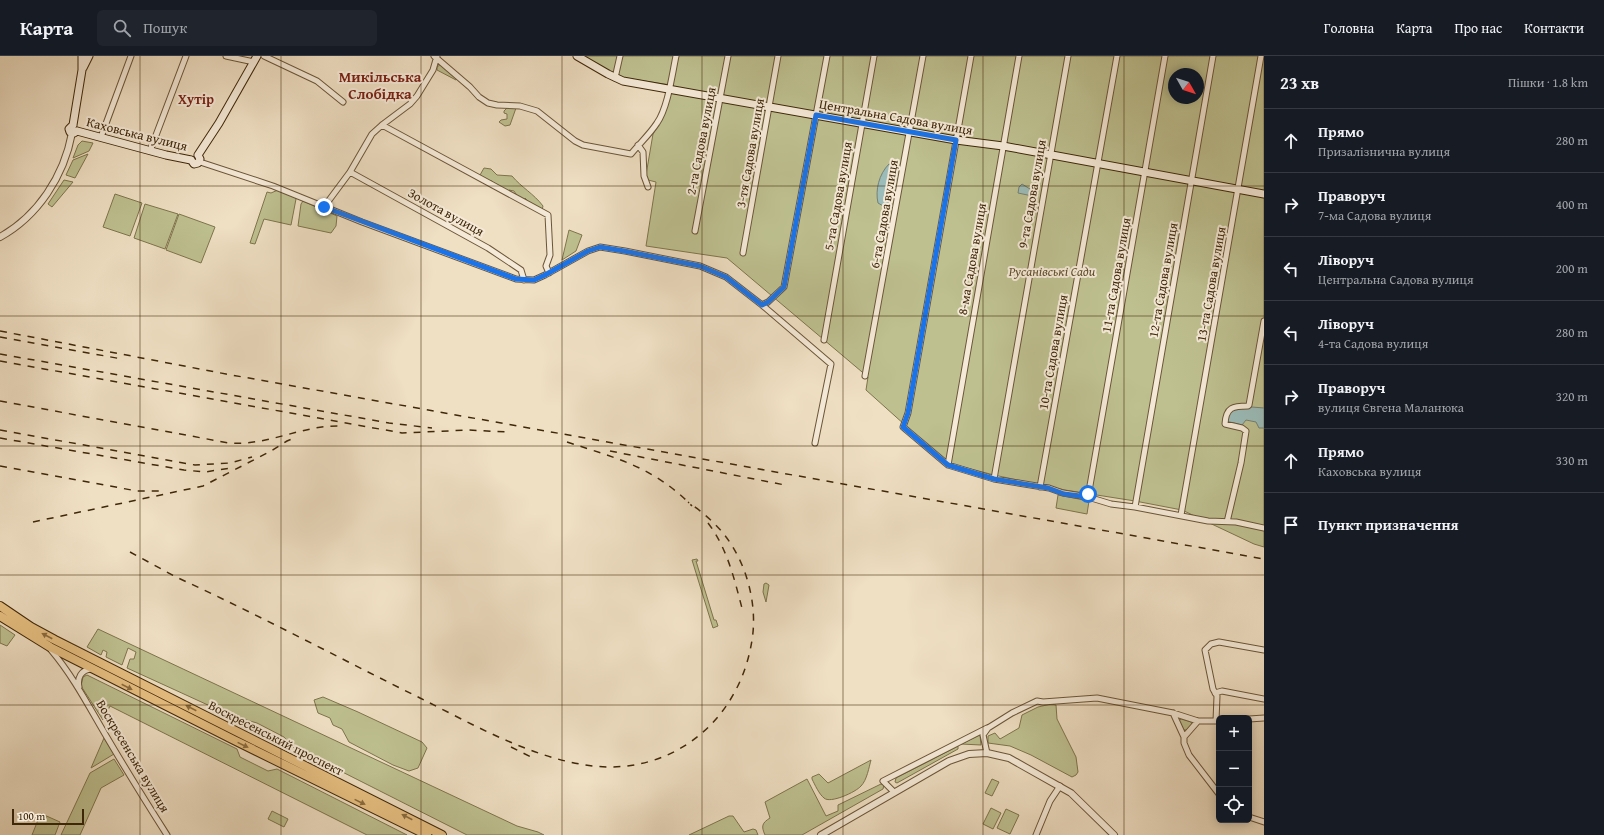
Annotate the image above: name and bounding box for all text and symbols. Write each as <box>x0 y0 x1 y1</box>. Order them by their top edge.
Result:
search box <box>97 10 377 46</box>
text: Карта <box>20 14 73 42</box>
icon: search <box>111 17 133 39</box>
text: Пошук <box>143 17 187 38</box>
text: Головна <box>1324 18 1374 38</box>
text: Карта <box>1396 18 1432 38</box>
text: Про нас <box>1454 18 1502 38</box>
text: Контакти <box>1524 18 1584 38</box>
district label: Микільська Слобідка <box>339 66 422 104</box>
north arrow <box>1168 68 1204 104</box>
text: 23 хв <box>1280 70 1319 95</box>
text: Пішки · 1.8 km <box>1508 73 1588 92</box>
street label: 2-га Садова вулиця <box>681 85 721 197</box>
district label: Хутір <box>178 89 214 109</box>
street label: Центральна Садова вулиця <box>818 94 975 140</box>
street label: 3-тя Садова вулиця <box>731 96 769 209</box>
street label: Каховська вулиця <box>85 112 190 156</box>
text: Прямо <box>1318 121 1364 142</box>
icon: ahead <box>1280 130 1302 152</box>
text: 280 m <box>1556 131 1588 150</box>
street label: 9-та Садова вулиця <box>1013 138 1051 250</box>
street label: 5-та Садова вулиця <box>819 140 857 252</box>
text: Призалізнична вулиця <box>1318 142 1450 161</box>
street label: 6-та Садова вулиця <box>865 158 903 270</box>
street label: Золота вулиця <box>405 183 488 241</box>
text: Праворуч <box>1318 185 1385 206</box>
icon: right <box>1280 194 1302 216</box>
text: 400 m <box>1556 195 1588 214</box>
route end <box>315 198 333 216</box>
street label: 8-ма Садова вулиця <box>953 201 991 316</box>
text: 7-ма Садова вулиця <box>1318 206 1431 225</box>
street label: 11-та Садова вулиця <box>1097 216 1136 334</box>
street label: 12-та Садова вулиця <box>1144 221 1183 339</box>
street label: 13-та Садова вулиця <box>1192 225 1231 343</box>
text: Ліворуч <box>1318 249 1374 270</box>
icon: left <box>1280 258 1302 280</box>
text: 200 m <box>1556 259 1588 278</box>
park label: Русанівські Сади <box>1008 262 1096 281</box>
text: Центральна Садова вулиця <box>1318 270 1474 289</box>
street label: 10-та Садова вулиця <box>1034 293 1073 411</box>
text: Ліворуч <box>1318 313 1374 334</box>
icon: left <box>1280 322 1302 344</box>
text: 280 m <box>1556 323 1588 342</box>
text: 4-та Садова вулиця <box>1318 334 1428 353</box>
text: Праворуч <box>1318 377 1385 398</box>
icon: right <box>1280 386 1302 408</box>
text: 320 m <box>1556 387 1588 406</box>
text: вулиця Євгена Маланюка <box>1318 398 1464 417</box>
text: Прямо <box>1318 441 1364 462</box>
icon: ahead <box>1280 450 1302 472</box>
text: 330 m <box>1556 451 1588 470</box>
text: Каховська вулиця <box>1318 462 1421 481</box>
route start <box>1079 485 1097 503</box>
icon: arrive <box>1280 514 1302 536</box>
text: Пункт призначення <box>1318 514 1459 535</box>
one-way arrow <box>41 632 53 639</box>
one-way arrow <box>121 683 133 690</box>
street label: Воскресенська вулиця <box>92 696 174 816</box>
street label: Воскресенський проспект <box>205 696 348 781</box>
one-way arrow <box>185 705 197 712</box>
map controls <box>1216 715 1252 823</box>
button: + <box>1216 715 1252 751</box>
one-way arrow <box>237 742 249 748</box>
button: − <box>1216 751 1252 787</box>
button: locate <box>1216 787 1252 823</box>
one-way arrow <box>354 799 365 805</box>
scale bar <box>12 807 84 826</box>
text: 100 m <box>18 808 45 824</box>
one-way arrow <box>401 814 413 821</box>

